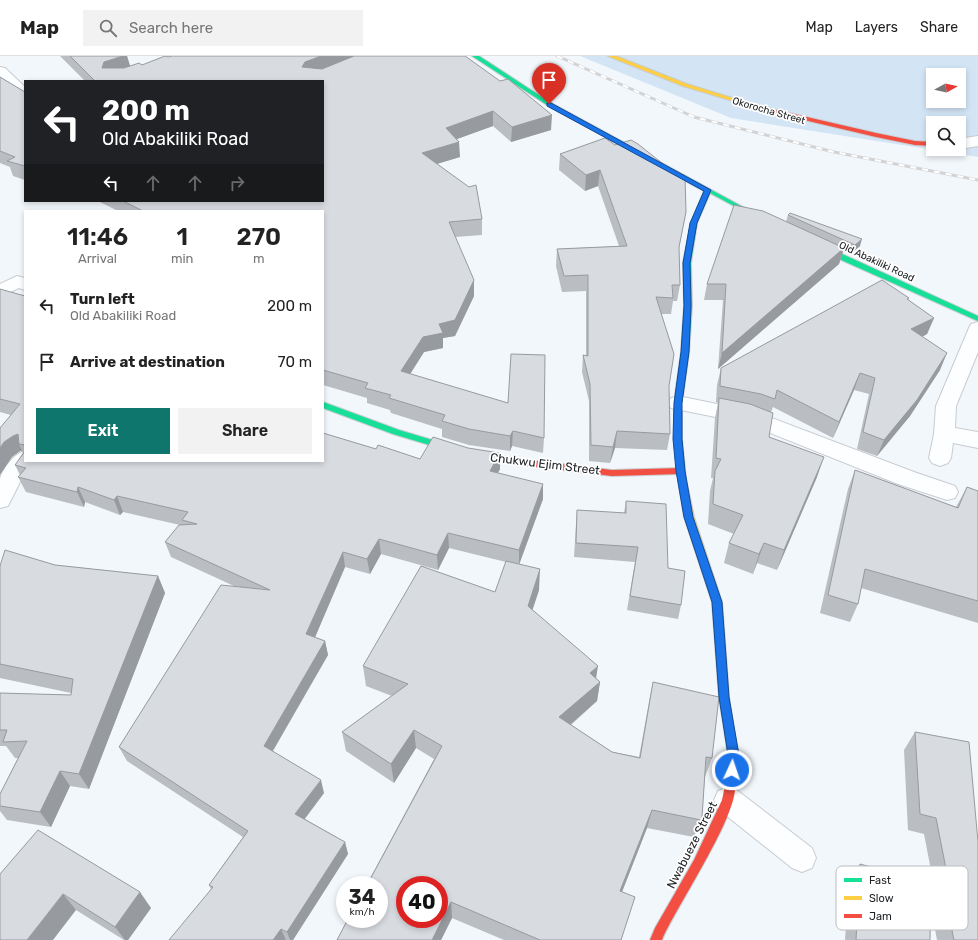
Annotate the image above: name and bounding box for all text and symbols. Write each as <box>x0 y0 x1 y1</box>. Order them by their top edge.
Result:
search box <box>83 10 363 46</box>
text: Map <box>20 16 59 39</box>
icon: search <box>97 17 119 39</box>
text: Search here <box>129 19 213 37</box>
text: Map <box>806 19 833 36</box>
text: Layers <box>855 19 898 36</box>
text: Share <box>920 19 958 36</box>
pin <box>532 63 566 104</box>
north arrow <box>926 68 966 108</box>
map controls <box>926 68 966 156</box>
icon: arrive <box>538 69 560 91</box>
text: 200 m <box>102 94 190 127</box>
street label: Okorocha Street <box>731 95 807 127</box>
icon: left <box>36 96 88 148</box>
button: search <box>926 116 966 156</box>
text: Old Abakiliki Road <box>102 128 249 150</box>
icon: left <box>100 172 122 194</box>
icon: ahead <box>142 172 164 194</box>
icon: ahead <box>184 172 206 194</box>
icon: right <box>226 172 248 194</box>
text: 11:46 <box>67 223 128 251</box>
text: 1 <box>176 223 188 251</box>
text: 270 <box>236 223 281 251</box>
street label: Old Abakiliki Road <box>837 239 916 285</box>
text: Arrival <box>78 251 117 266</box>
text: min <box>171 251 194 266</box>
text: m <box>253 251 265 266</box>
text: Turn left <box>70 290 135 308</box>
icon: left <box>36 295 58 317</box>
text: 200 m <box>267 297 312 315</box>
text: Old Abakiliki Road <box>70 308 176 323</box>
icon: arrive <box>36 351 58 373</box>
text: Arrive at destination <box>70 353 225 371</box>
text: 70 m <box>278 353 312 371</box>
button: Exit <box>36 408 170 454</box>
button: Share <box>178 408 312 454</box>
street label: Chukwu Ejim Street <box>489 450 601 478</box>
position arrow <box>711 749 753 791</box>
street label: Nwabueze Street <box>664 799 720 891</box>
legend <box>836 866 968 930</box>
text: Fast <box>869 874 892 887</box>
speed limit sign: 40 <box>396 876 448 928</box>
text: 34 <box>349 885 375 909</box>
text: Slow <box>869 892 894 905</box>
text: km/h <box>350 906 374 918</box>
text: Jam <box>869 910 892 923</box>

